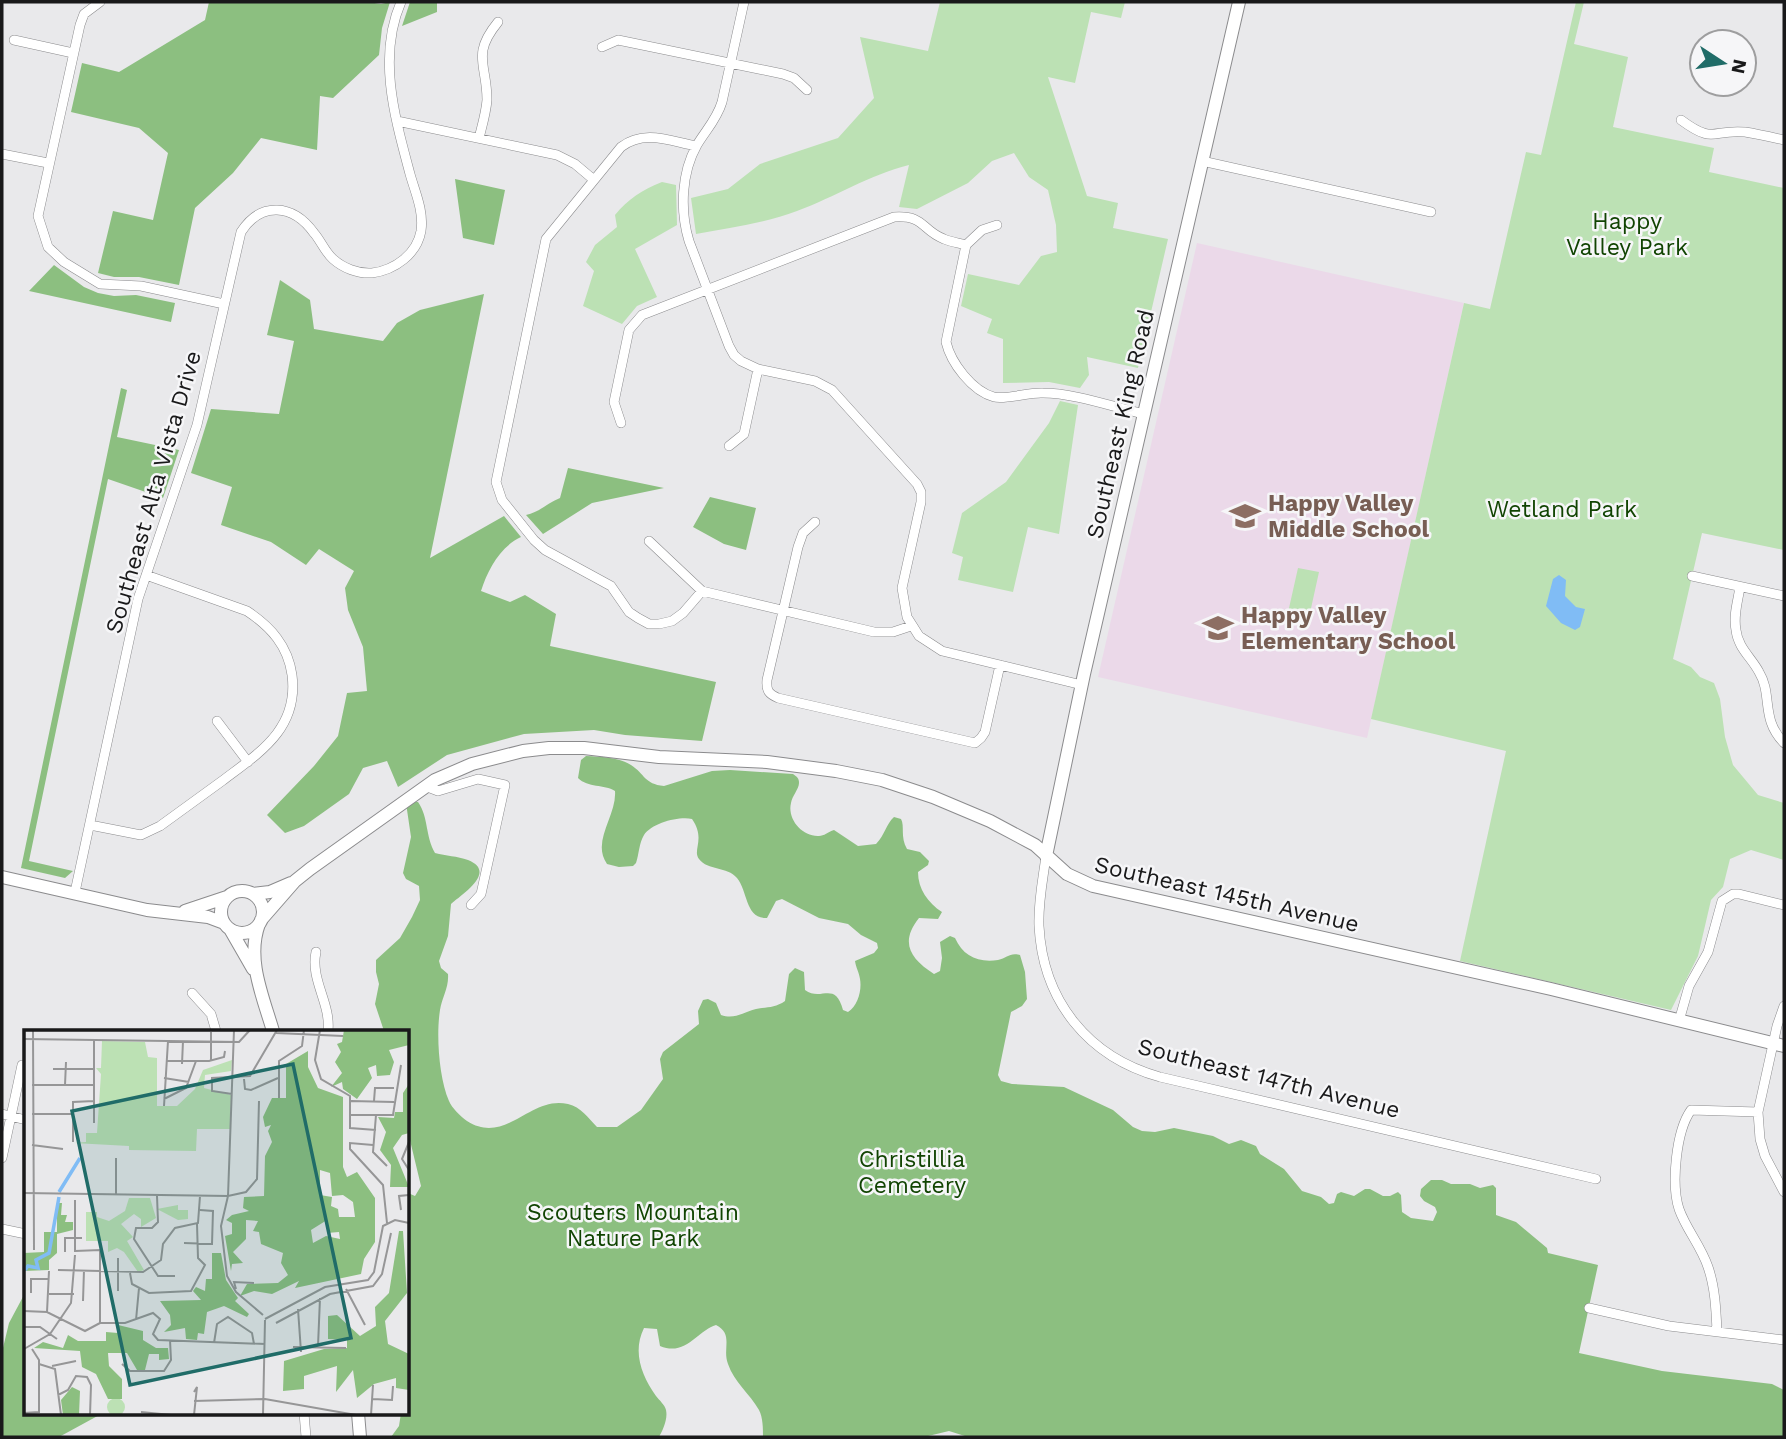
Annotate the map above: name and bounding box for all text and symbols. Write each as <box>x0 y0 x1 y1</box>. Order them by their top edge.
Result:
north arrow <box>1688 28 1758 98</box>
text: N <box>1726 57 1752 76</box>
park label: Happy Valley Park <box>1566 208 1688 261</box>
street label: Southeast King Road <box>1081 307 1160 541</box>
street label: Southeast Alta Vista Drive <box>100 348 207 637</box>
place label: Happy Valley Middle School <box>1268 490 1430 543</box>
park label: Wetland Park <box>1487 496 1637 523</box>
school or university icon: Happy Valley Middle School <box>1228 499 1262 533</box>
place label: Happy Valley Elementary School <box>1241 602 1456 655</box>
school or university icon: Happy Valley Elementary School <box>1201 611 1235 645</box>
street label: Southeast 145th Avenue <box>1092 851 1362 938</box>
inset map <box>24 1030 410 1414</box>
street label: Southeast 147th Avenue <box>1135 1033 1403 1124</box>
park label: Christillia Cemetery <box>858 1146 966 1199</box>
park label: Scouters Mountain Nature Park <box>527 1199 739 1252</box>

